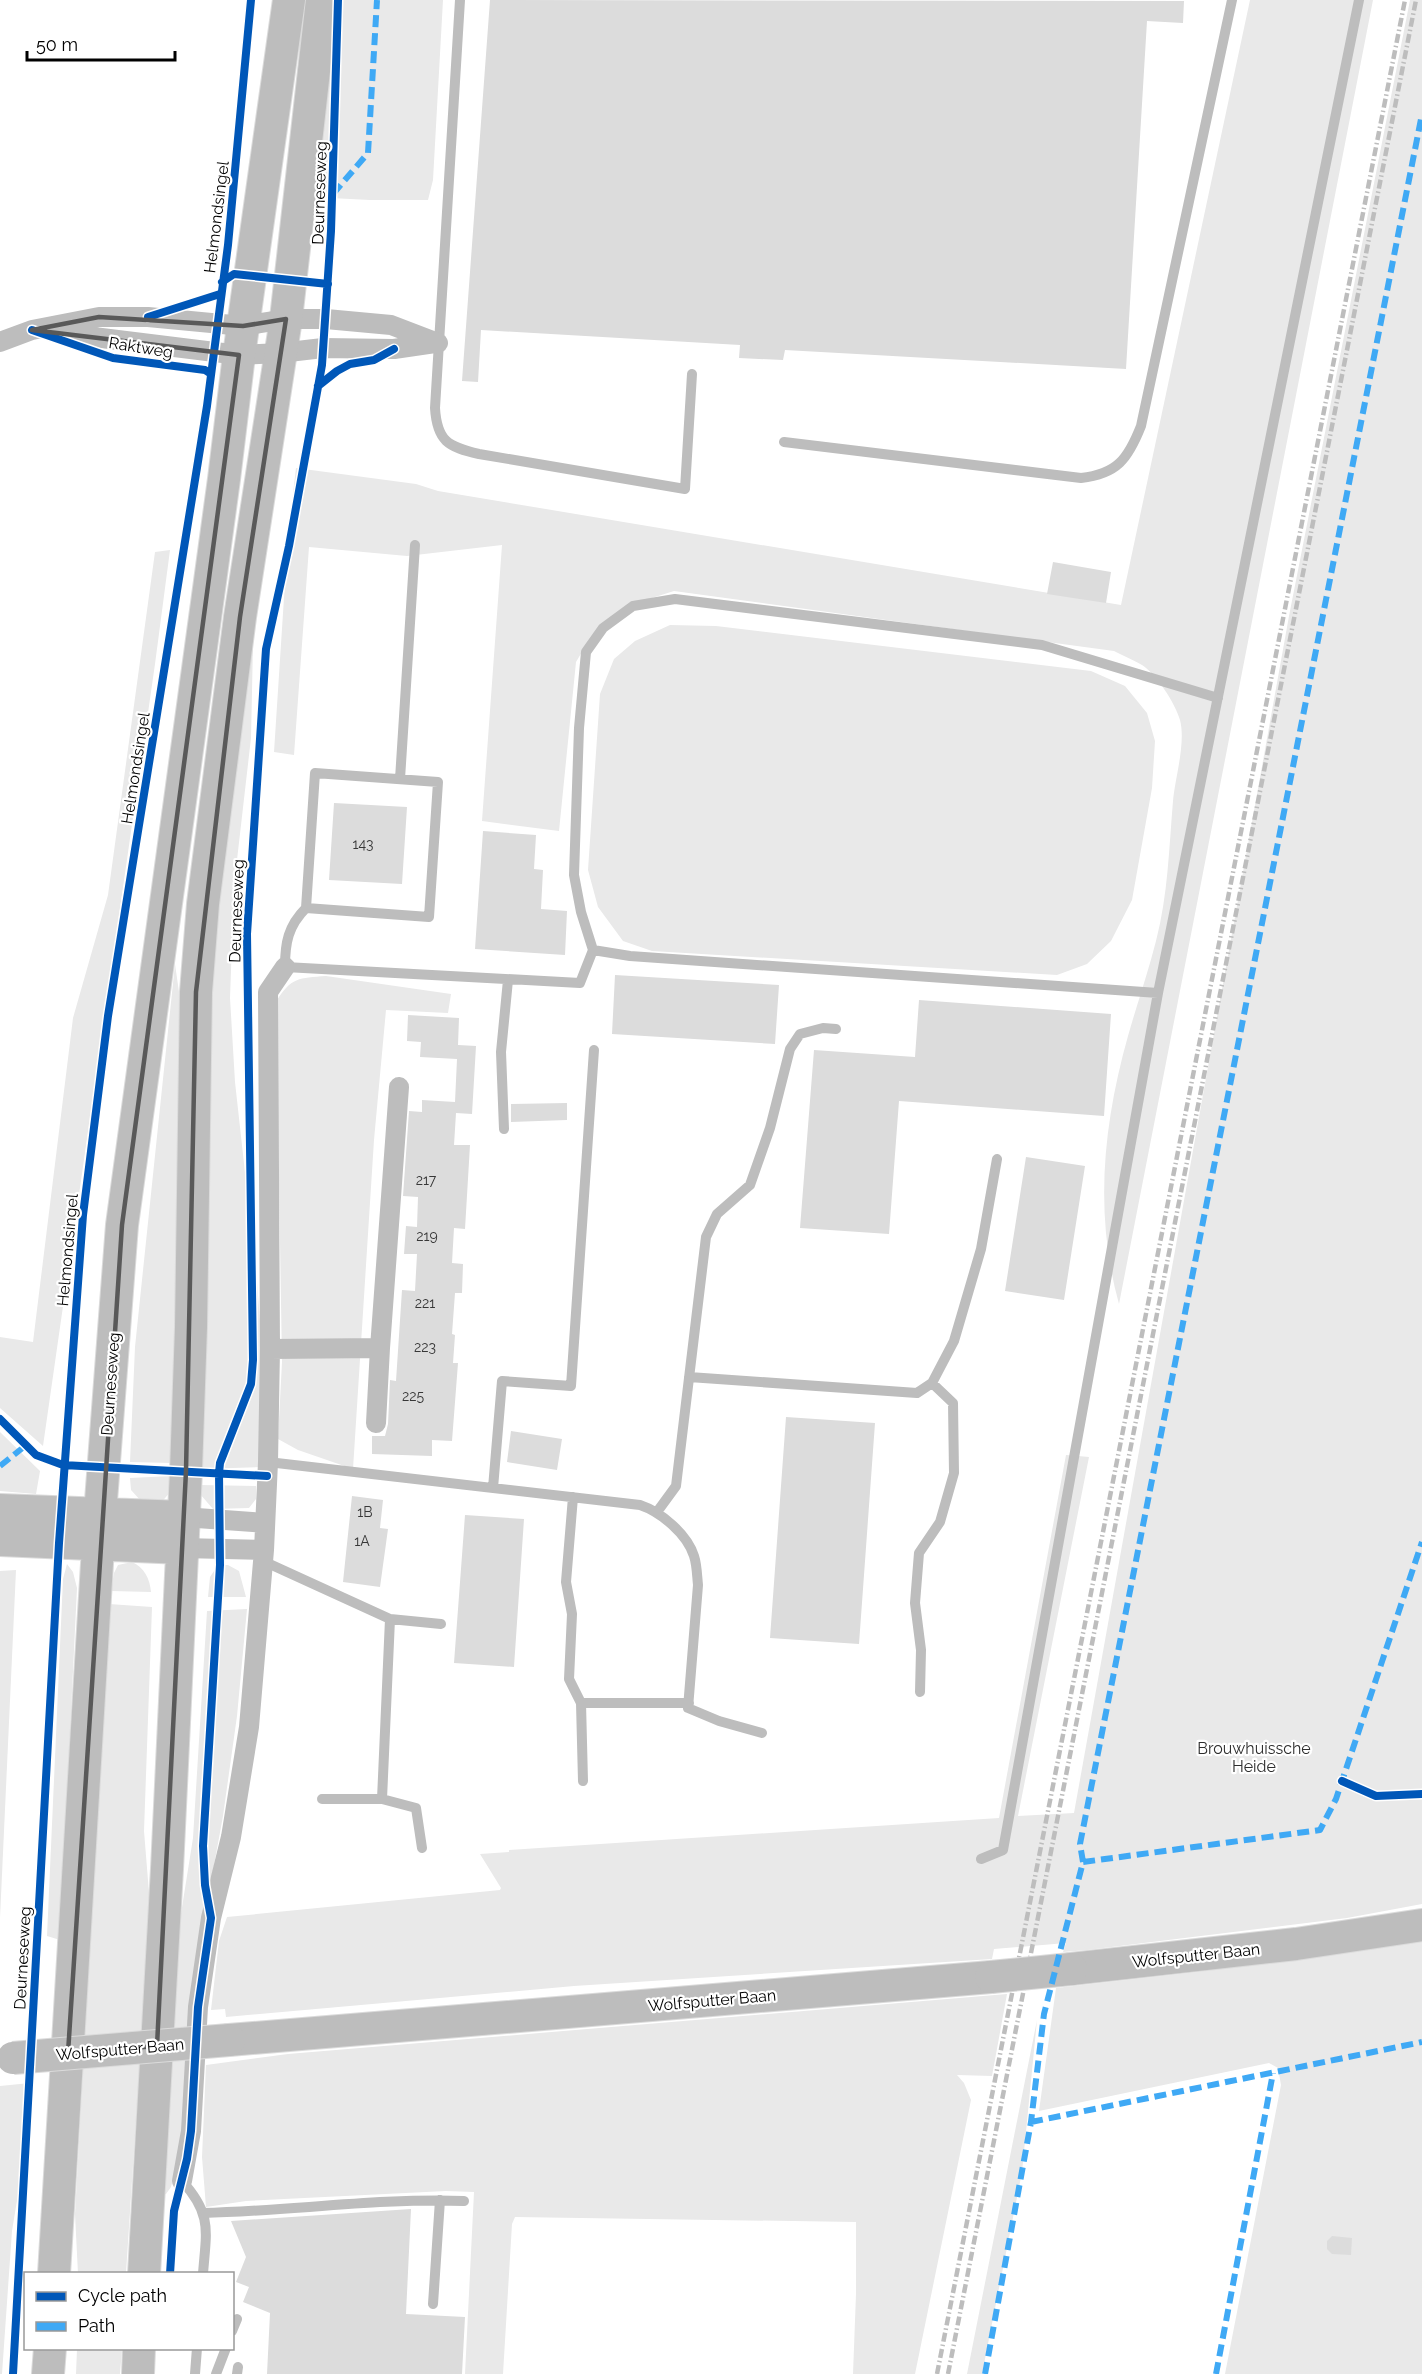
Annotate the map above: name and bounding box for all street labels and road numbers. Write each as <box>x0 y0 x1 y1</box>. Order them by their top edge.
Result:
street label: Deurneseweg <box>308 141 331 245</box>
street label: Helmondsingel <box>200 159 233 274</box>
street label: Raktweg <box>107 333 174 362</box>
street label: Helmondsingel <box>117 710 154 825</box>
street label: Deurneseweg <box>225 859 248 963</box>
street label: Helmondsingel <box>53 1192 82 1307</box>
street label: Deurneseweg <box>97 1332 124 1436</box>
street label: Deurneseweg <box>10 1906 35 2010</box>
street label: Wolfsputter Baan <box>1131 1939 1261 1972</box>
street label: Wolfsputter Baan <box>647 1985 777 2016</box>
street label: Wolfsputter Baan <box>55 2034 185 2065</box>

